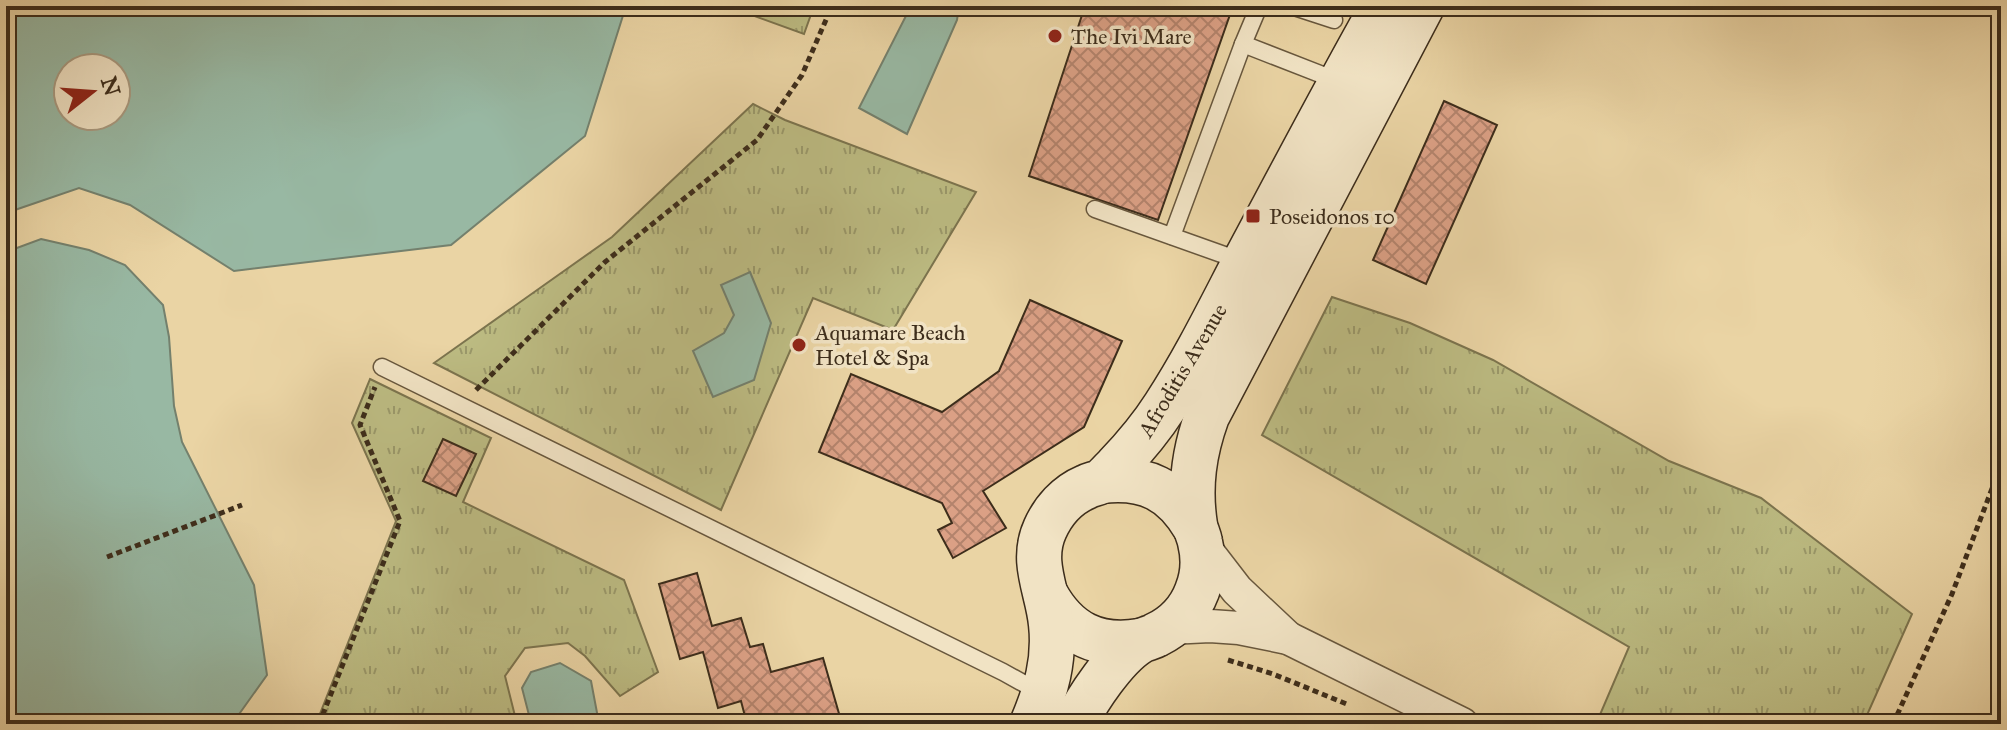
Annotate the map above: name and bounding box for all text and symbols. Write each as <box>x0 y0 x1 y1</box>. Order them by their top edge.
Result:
place label: The Ivi Mare <box>1071 23 1192 50</box>
marker: The Ivi Mare <box>1046 27 1064 45</box>
north arrow <box>52 52 132 132</box>
text: N <box>95 73 126 99</box>
place label: Poseidonos 10 <box>1269 203 1395 230</box>
marker: Poseidonos 10 <box>1244 207 1262 225</box>
street label: Afroditis Avenue <box>1131 298 1233 443</box>
place label: Aquamare Beach Hotel & Spa <box>814 319 965 371</box>
marker: Aquamare Beach Hotel & Spa <box>790 336 808 354</box>

